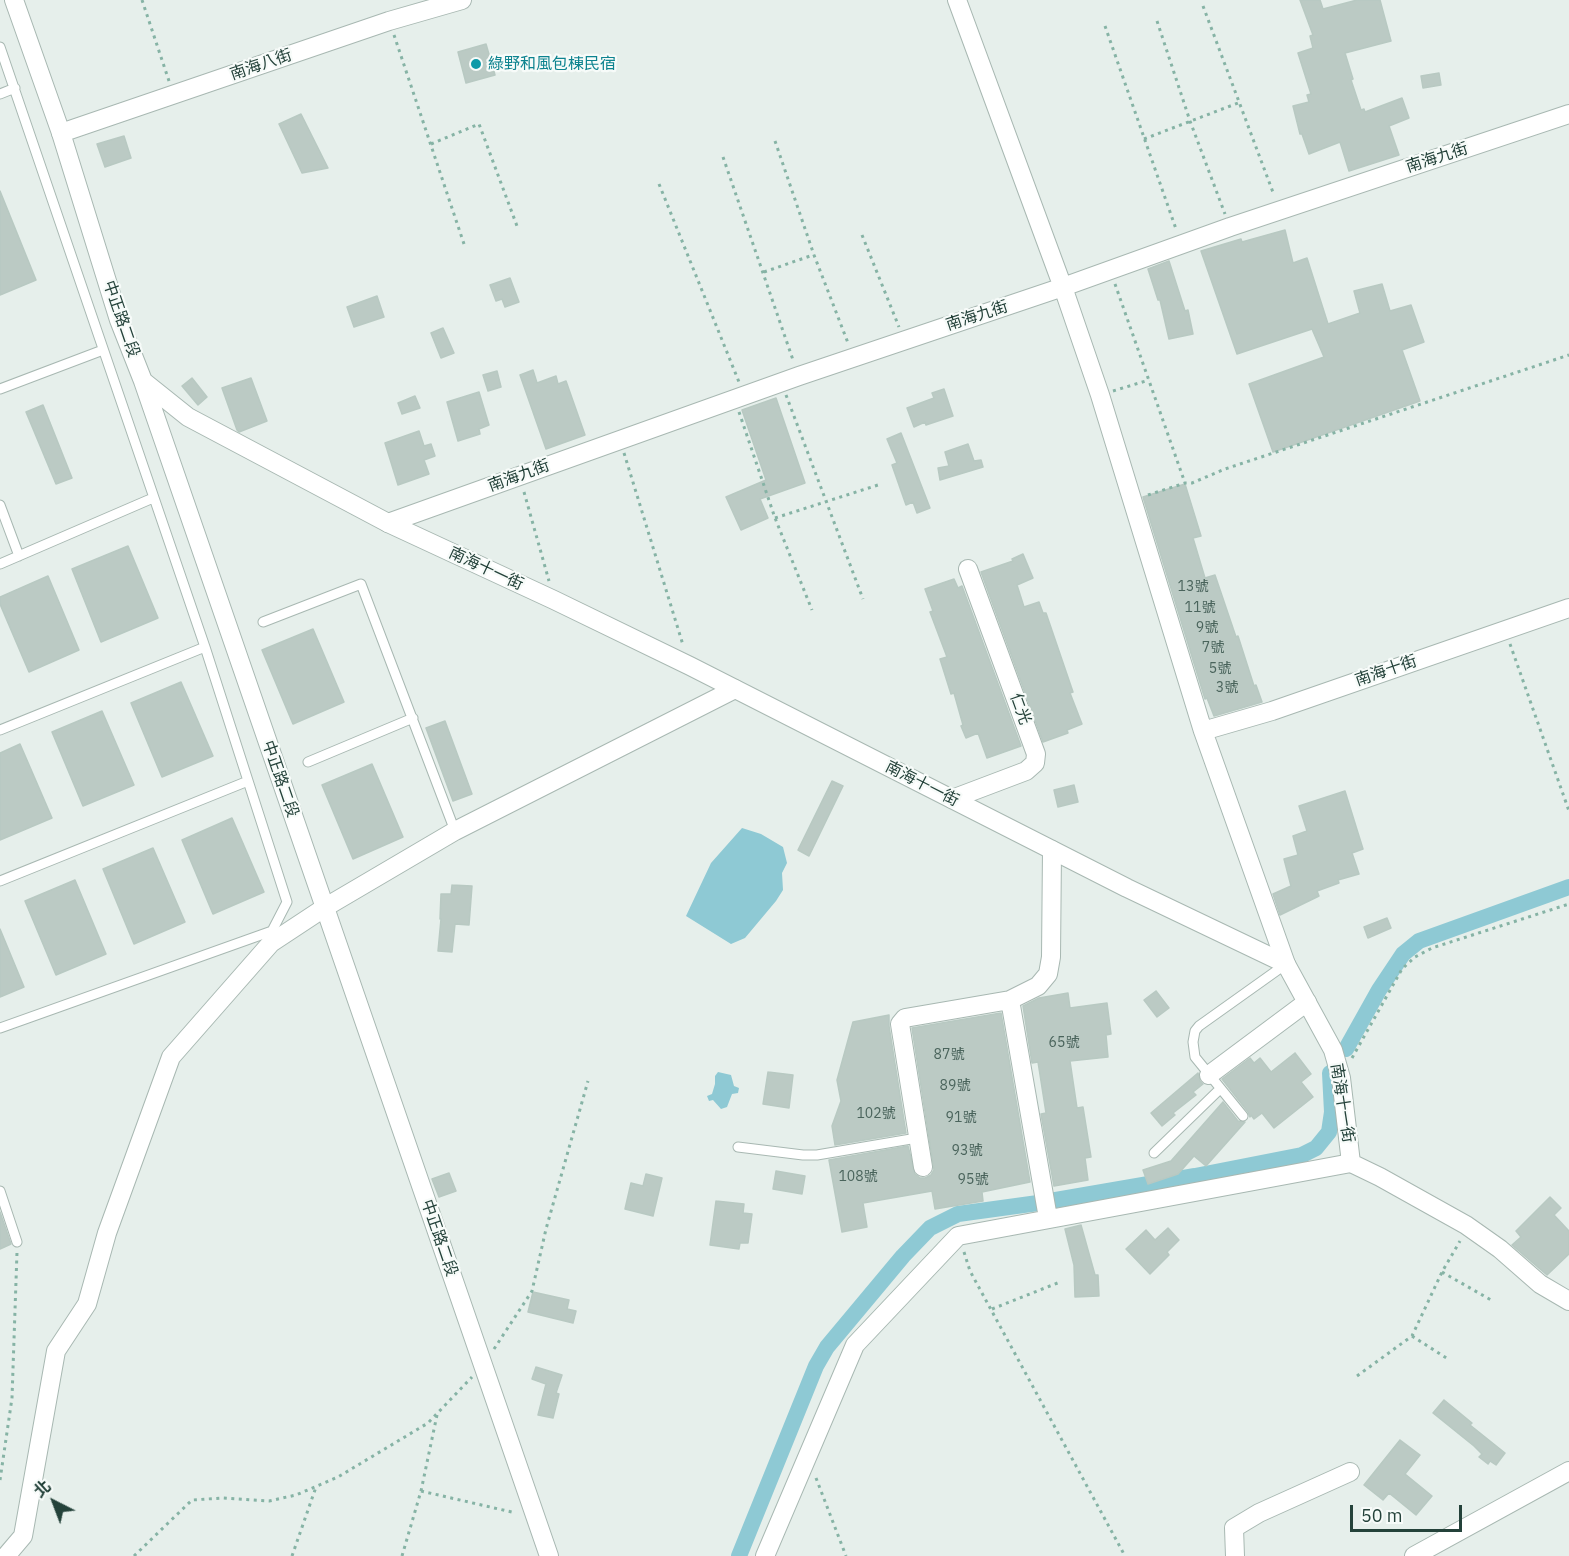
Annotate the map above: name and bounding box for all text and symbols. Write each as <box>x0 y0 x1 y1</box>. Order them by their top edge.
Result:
street label: 南海八街 <box>228 46 294 84</box>
place label: 綠野和風包棟民宿 <box>488 54 616 74</box>
marker: 綠野和風包棟民宿 <box>469 57 483 71</box>
street label: 南海九街 <box>1404 139 1470 177</box>
street label: 中正路二段 <box>99 278 143 360</box>
street label: 南海九街 <box>944 297 1010 335</box>
street label: 南海九街 <box>486 456 552 496</box>
street label: 南海十一街 <box>446 543 526 595</box>
house number: 13號 <box>1178 579 1208 595</box>
house number: 11號 <box>1185 600 1215 616</box>
house number: 9號 <box>1196 620 1218 636</box>
house number: 7號 <box>1202 640 1224 656</box>
street label: 南海十街 <box>1353 652 1419 690</box>
house number: 5號 <box>1209 661 1231 677</box>
house number: 3號 <box>1216 680 1238 696</box>
street label: 仁光 <box>1006 691 1034 727</box>
street label: 中正路二段 <box>258 738 302 820</box>
street label: 南海十一街 <box>882 757 962 811</box>
house number: 65號 <box>1049 1035 1079 1051</box>
house number: 87號 <box>934 1047 964 1063</box>
street label: 南海十一街 <box>1326 1062 1358 1144</box>
house number: 89號 <box>940 1078 970 1094</box>
house number: 102號 <box>856 1106 896 1122</box>
house number: 91號 <box>946 1110 976 1126</box>
house number: 93號 <box>952 1143 982 1159</box>
house number: 108號 <box>838 1169 878 1185</box>
house number: 95號 <box>958 1172 988 1188</box>
street label: 中正路二段 <box>417 1197 461 1279</box>
north arrow <box>24 1472 84 1532</box>
text: 北 <box>29 1476 55 1501</box>
scale bar <box>1353 1493 1466 1531</box>
text: 50 m <box>1361 1504 1403 1527</box>

